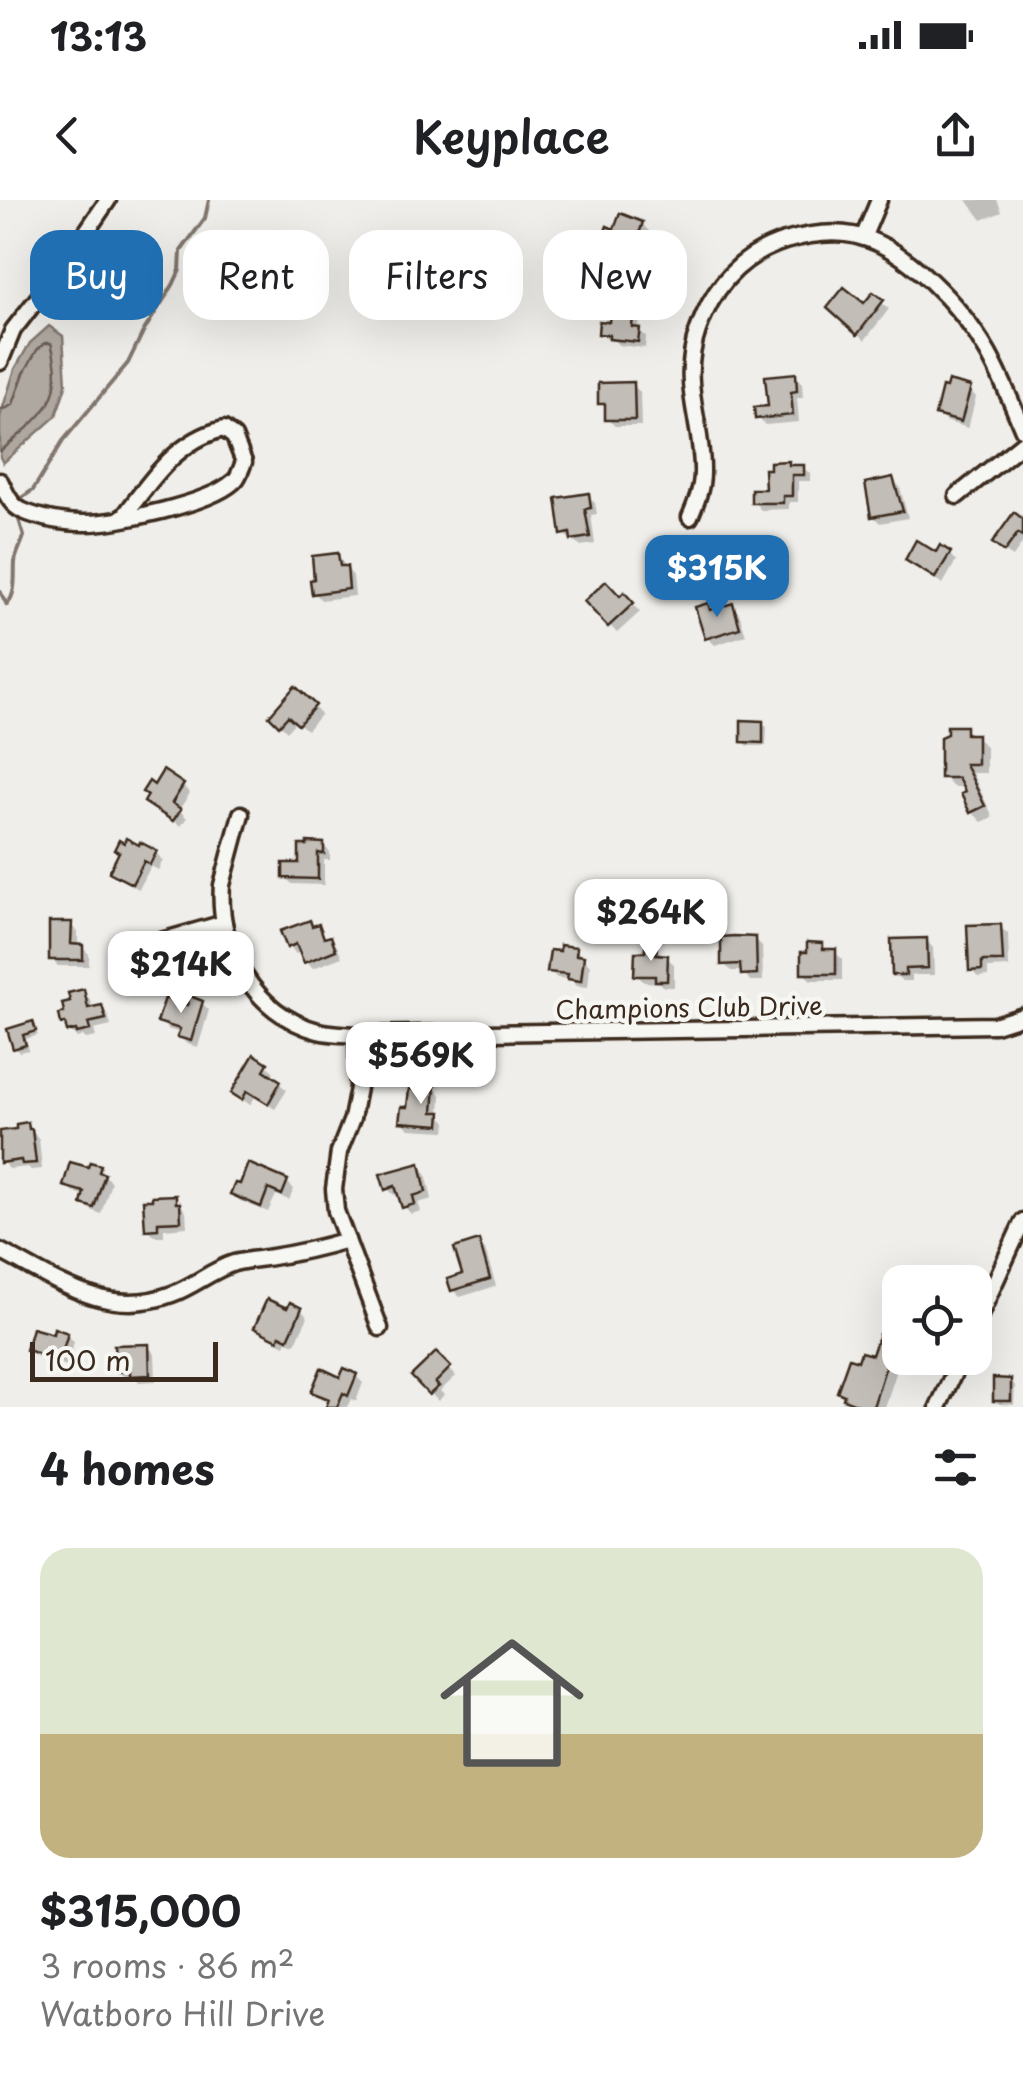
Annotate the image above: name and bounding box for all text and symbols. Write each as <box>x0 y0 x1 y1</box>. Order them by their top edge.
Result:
text: 13:13 <box>50 7 147 64</box>
text: Keyplace <box>413 101 610 169</box>
icon: back <box>40 108 95 163</box>
icon: share <box>928 108 983 163</box>
chip: Buy <box>30 230 163 320</box>
chip: Rent <box>183 230 329 320</box>
chip: Filters <box>349 230 523 320</box>
chip: New <box>543 230 687 320</box>
pin: $315K <box>647 535 787 620</box>
text: $315K <box>667 543 767 591</box>
pin: $264K <box>581 879 721 964</box>
text: $264K <box>596 887 706 935</box>
pin: $214K <box>111 931 251 1016</box>
text: $214K <box>130 939 232 987</box>
street label: Champions Club Drive <box>555 986 823 1028</box>
pin: $569K <box>351 1022 491 1107</box>
text: $569K <box>368 1030 474 1078</box>
map controls <box>882 1265 992 1375</box>
button: locate <box>882 1265 992 1375</box>
scale bar <box>30 1337 218 1382</box>
text: 100 m <box>45 1338 131 1381</box>
text: 4 homes <box>40 1436 215 1499</box>
icon: filters <box>928 1440 983 1495</box>
icon: home <box>422 1613 602 1793</box>
text: $315,000 <box>40 1878 241 1941</box>
text: 3 rooms · 86 m² <box>40 1941 295 1989</box>
text: Watboro Hill Drive <box>40 1989 325 2037</box>

